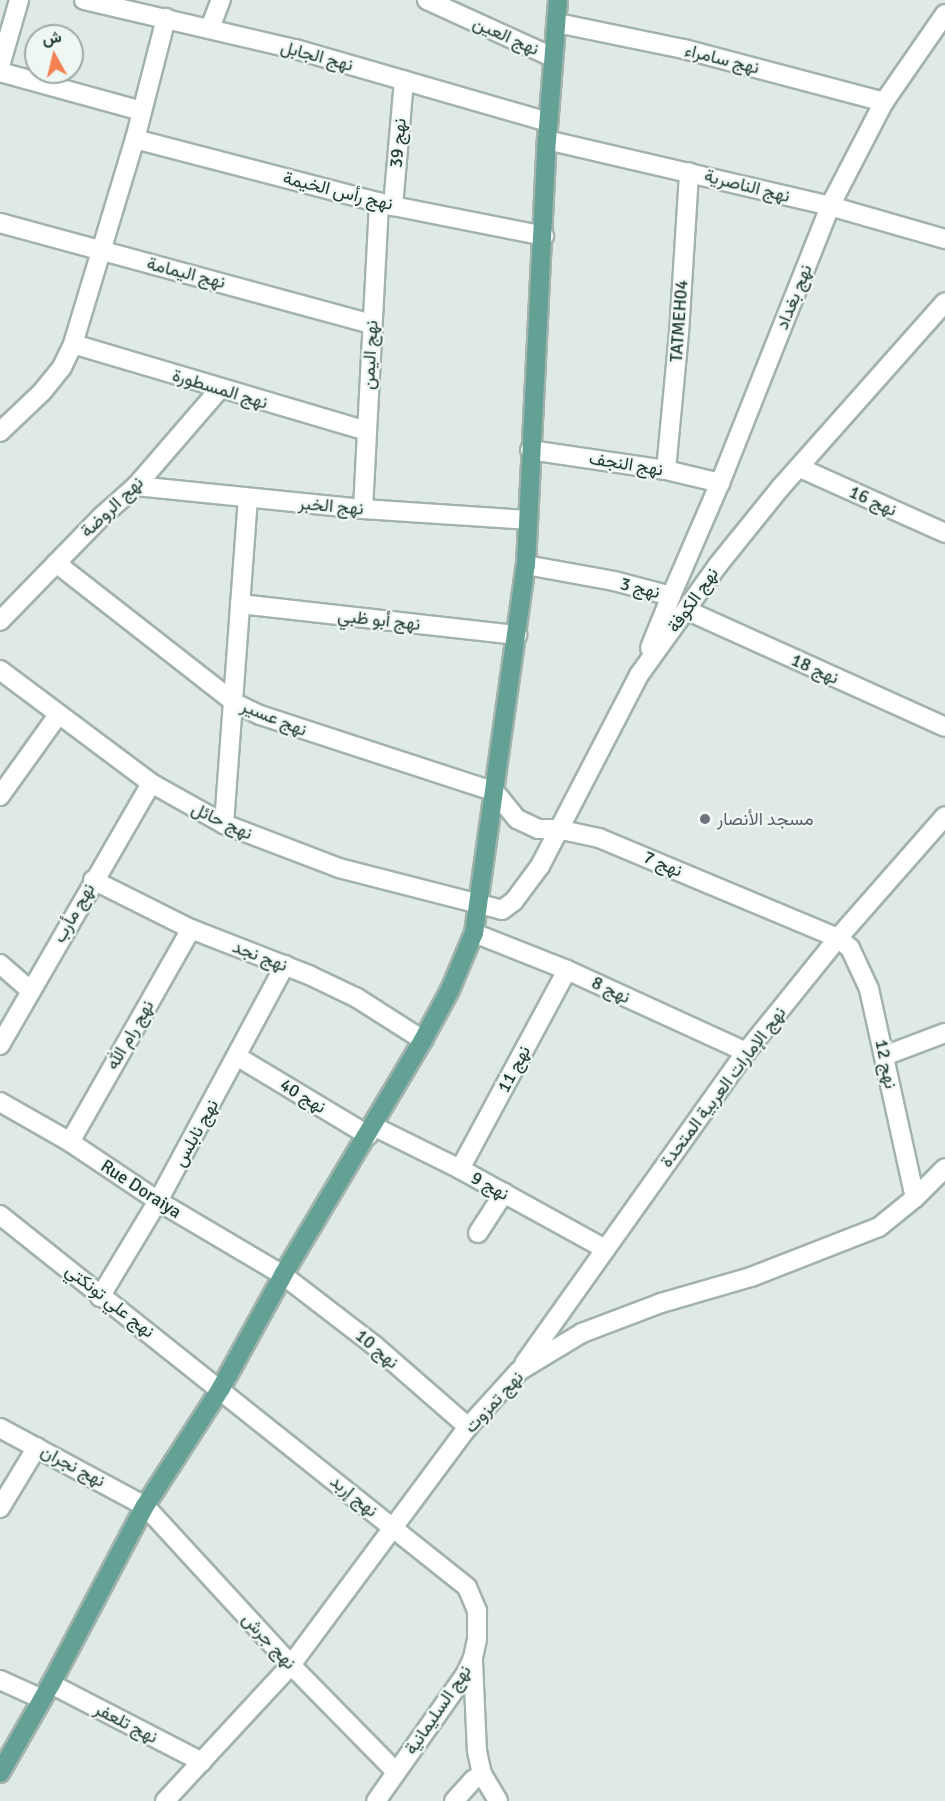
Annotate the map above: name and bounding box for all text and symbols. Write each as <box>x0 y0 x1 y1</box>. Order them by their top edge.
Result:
street label: نهج العين <box>470 12 542 60</box>
north arrow <box>24 24 84 84</box>
text: ش <box>41 27 63 49</box>
street label: نهج الجابل <box>278 36 356 76</box>
street label: نهج سامراء <box>682 39 762 79</box>
street label: نهج 39 <box>385 117 411 169</box>
street label: نهج الناصرية <box>702 165 792 207</box>
street label: نهج رأس الخيمة <box>281 167 395 215</box>
street label: نهج اليمامة <box>144 253 228 293</box>
street label: نهج بغداد <box>771 261 817 333</box>
street label: TATMEH04 <box>665 279 693 363</box>
street label: نهج اليمن <box>357 320 383 390</box>
street label: نهج المسطورة <box>170 364 270 414</box>
street label: نهج النجف <box>587 447 665 481</box>
street label: نهج الروضة <box>76 472 148 542</box>
street label: نهج 16 <box>846 481 900 521</box>
street label: نهج الخبر <box>298 492 364 520</box>
street label: نهج الكوفة <box>663 563 723 637</box>
street label: نهج 3 <box>618 573 662 603</box>
street label: نهج أبو ظبي <box>336 605 422 635</box>
street label: نهج 18 <box>788 649 842 689</box>
street label: نهج عسير <box>238 695 310 741</box>
street label: نهج حائل <box>188 798 256 844</box>
place label: مسجد الأنصار <box>717 808 813 830</box>
marker: مسجد الأنصار <box>698 812 712 826</box>
street label: نهج 7 <box>640 846 686 882</box>
street label: نهج مأرب <box>48 879 100 947</box>
street label: نهج نجد <box>229 936 291 976</box>
street label: نهج 8 <box>588 972 634 1008</box>
street label: نهج رام الله <box>101 996 159 1074</box>
street label: نهج الإمارات العربية المتحدة <box>656 1002 790 1172</box>
street label: نهج 12 <box>870 1037 902 1091</box>
street label: نهج 11 <box>493 1042 535 1096</box>
street label: نهج 40 <box>276 1074 330 1118</box>
street label: نهج نابلس <box>169 1096 223 1170</box>
street label: Rue Doraiya <box>97 1155 185 1223</box>
street label: نهج 9 <box>467 1167 513 1205</box>
street label: نهج علي تونكتي <box>61 1259 159 1343</box>
street label: نهج 10 <box>351 1325 403 1373</box>
street label: نهج تمزوت <box>460 1367 528 1437</box>
street label: نهج نجران <box>37 1440 109 1492</box>
street label: نهج إربد <box>326 1470 382 1522</box>
street label: نهج جرش <box>237 1608 301 1674</box>
street label: نهج السليمانية <box>400 1661 476 1759</box>
street label: نهج تلعفر <box>91 1698 161 1748</box>

